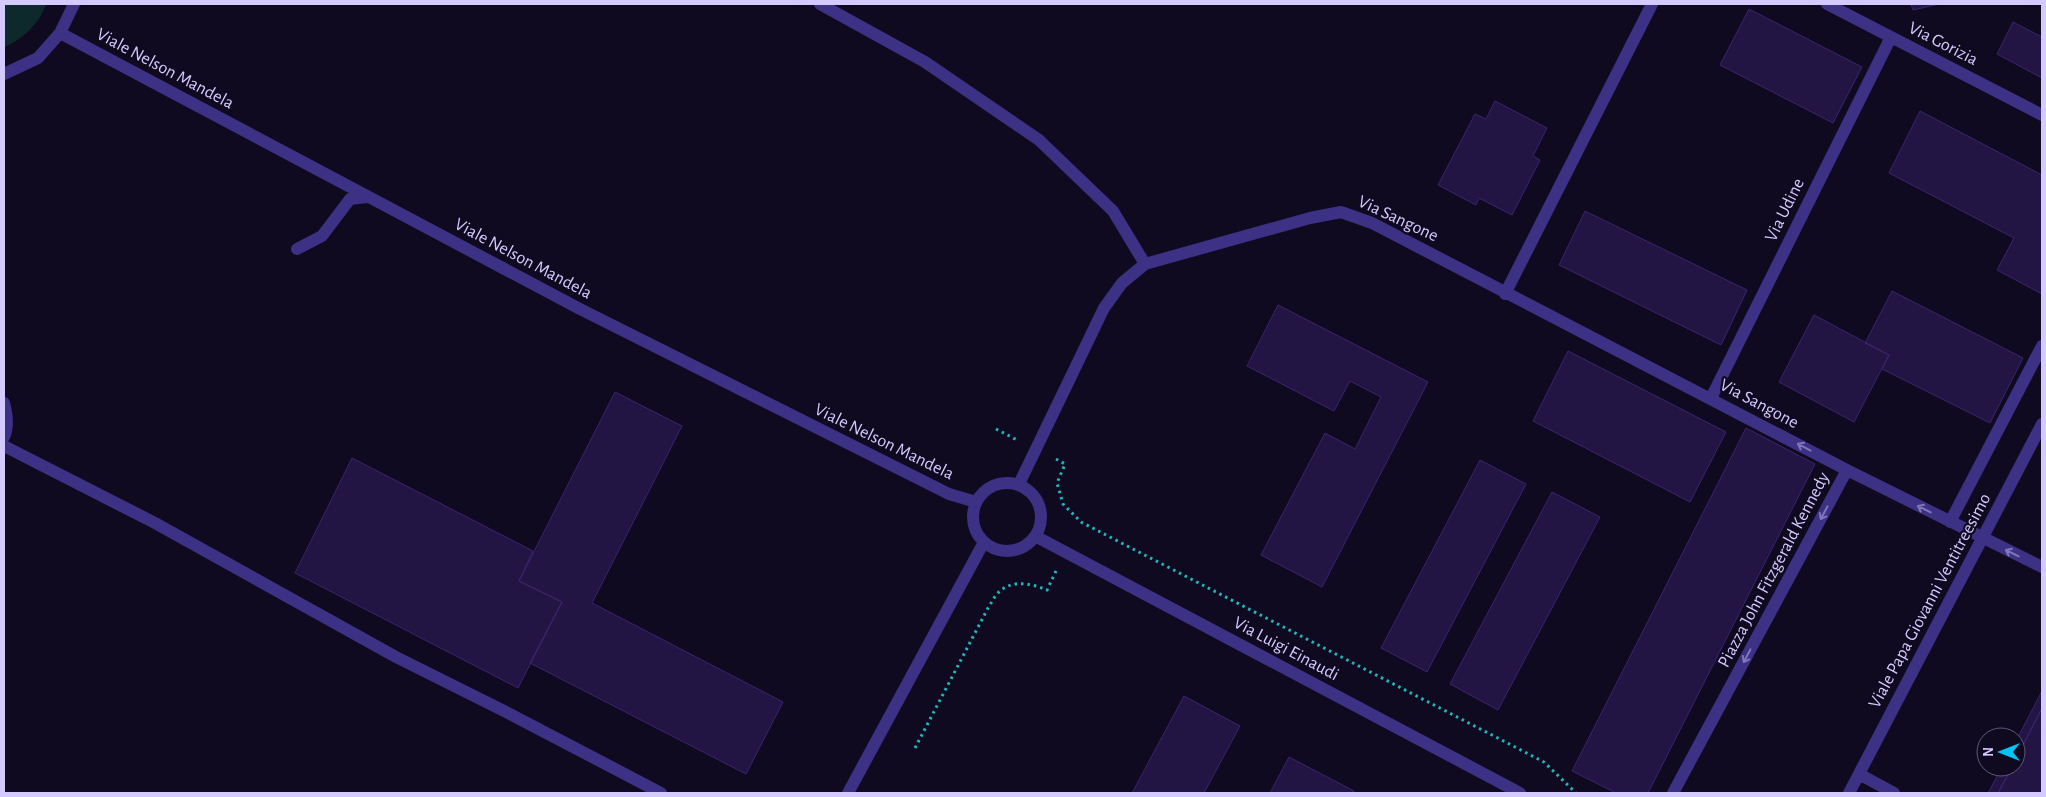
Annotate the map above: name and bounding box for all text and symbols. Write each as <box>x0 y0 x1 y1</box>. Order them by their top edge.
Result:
street label: Via Gorizia <box>1905 19 1981 69</box>
street label: Viale Nelson Mandela <box>93 25 237 113</box>
street label: Via Udine <box>1762 176 1808 244</box>
street label: Via Sangone <box>1355 193 1441 245</box>
street label: Viale Nelson Mandela <box>451 215 595 303</box>
street label: Via Sangone <box>1717 376 1801 432</box>
street label: Viale Nelson Mandela <box>811 400 957 484</box>
one-way arrow <box>1797 442 1812 451</box>
street label: Piazza John Fitzgerald Kennedy <box>1715 469 1833 671</box>
street label: Viale Papa Giovanni Ventitreesimo <box>1866 490 1994 711</box>
one-way arrow <box>1917 503 1932 513</box>
one-way arrow <box>1819 505 1828 520</box>
one-way arrow <box>2005 548 2020 557</box>
street label: Via Luigi Einaudi <box>1230 614 1342 684</box>
one-way arrow <box>1742 648 1751 663</box>
north arrow <box>1976 727 2026 777</box>
text: N <box>1982 747 1996 757</box>

